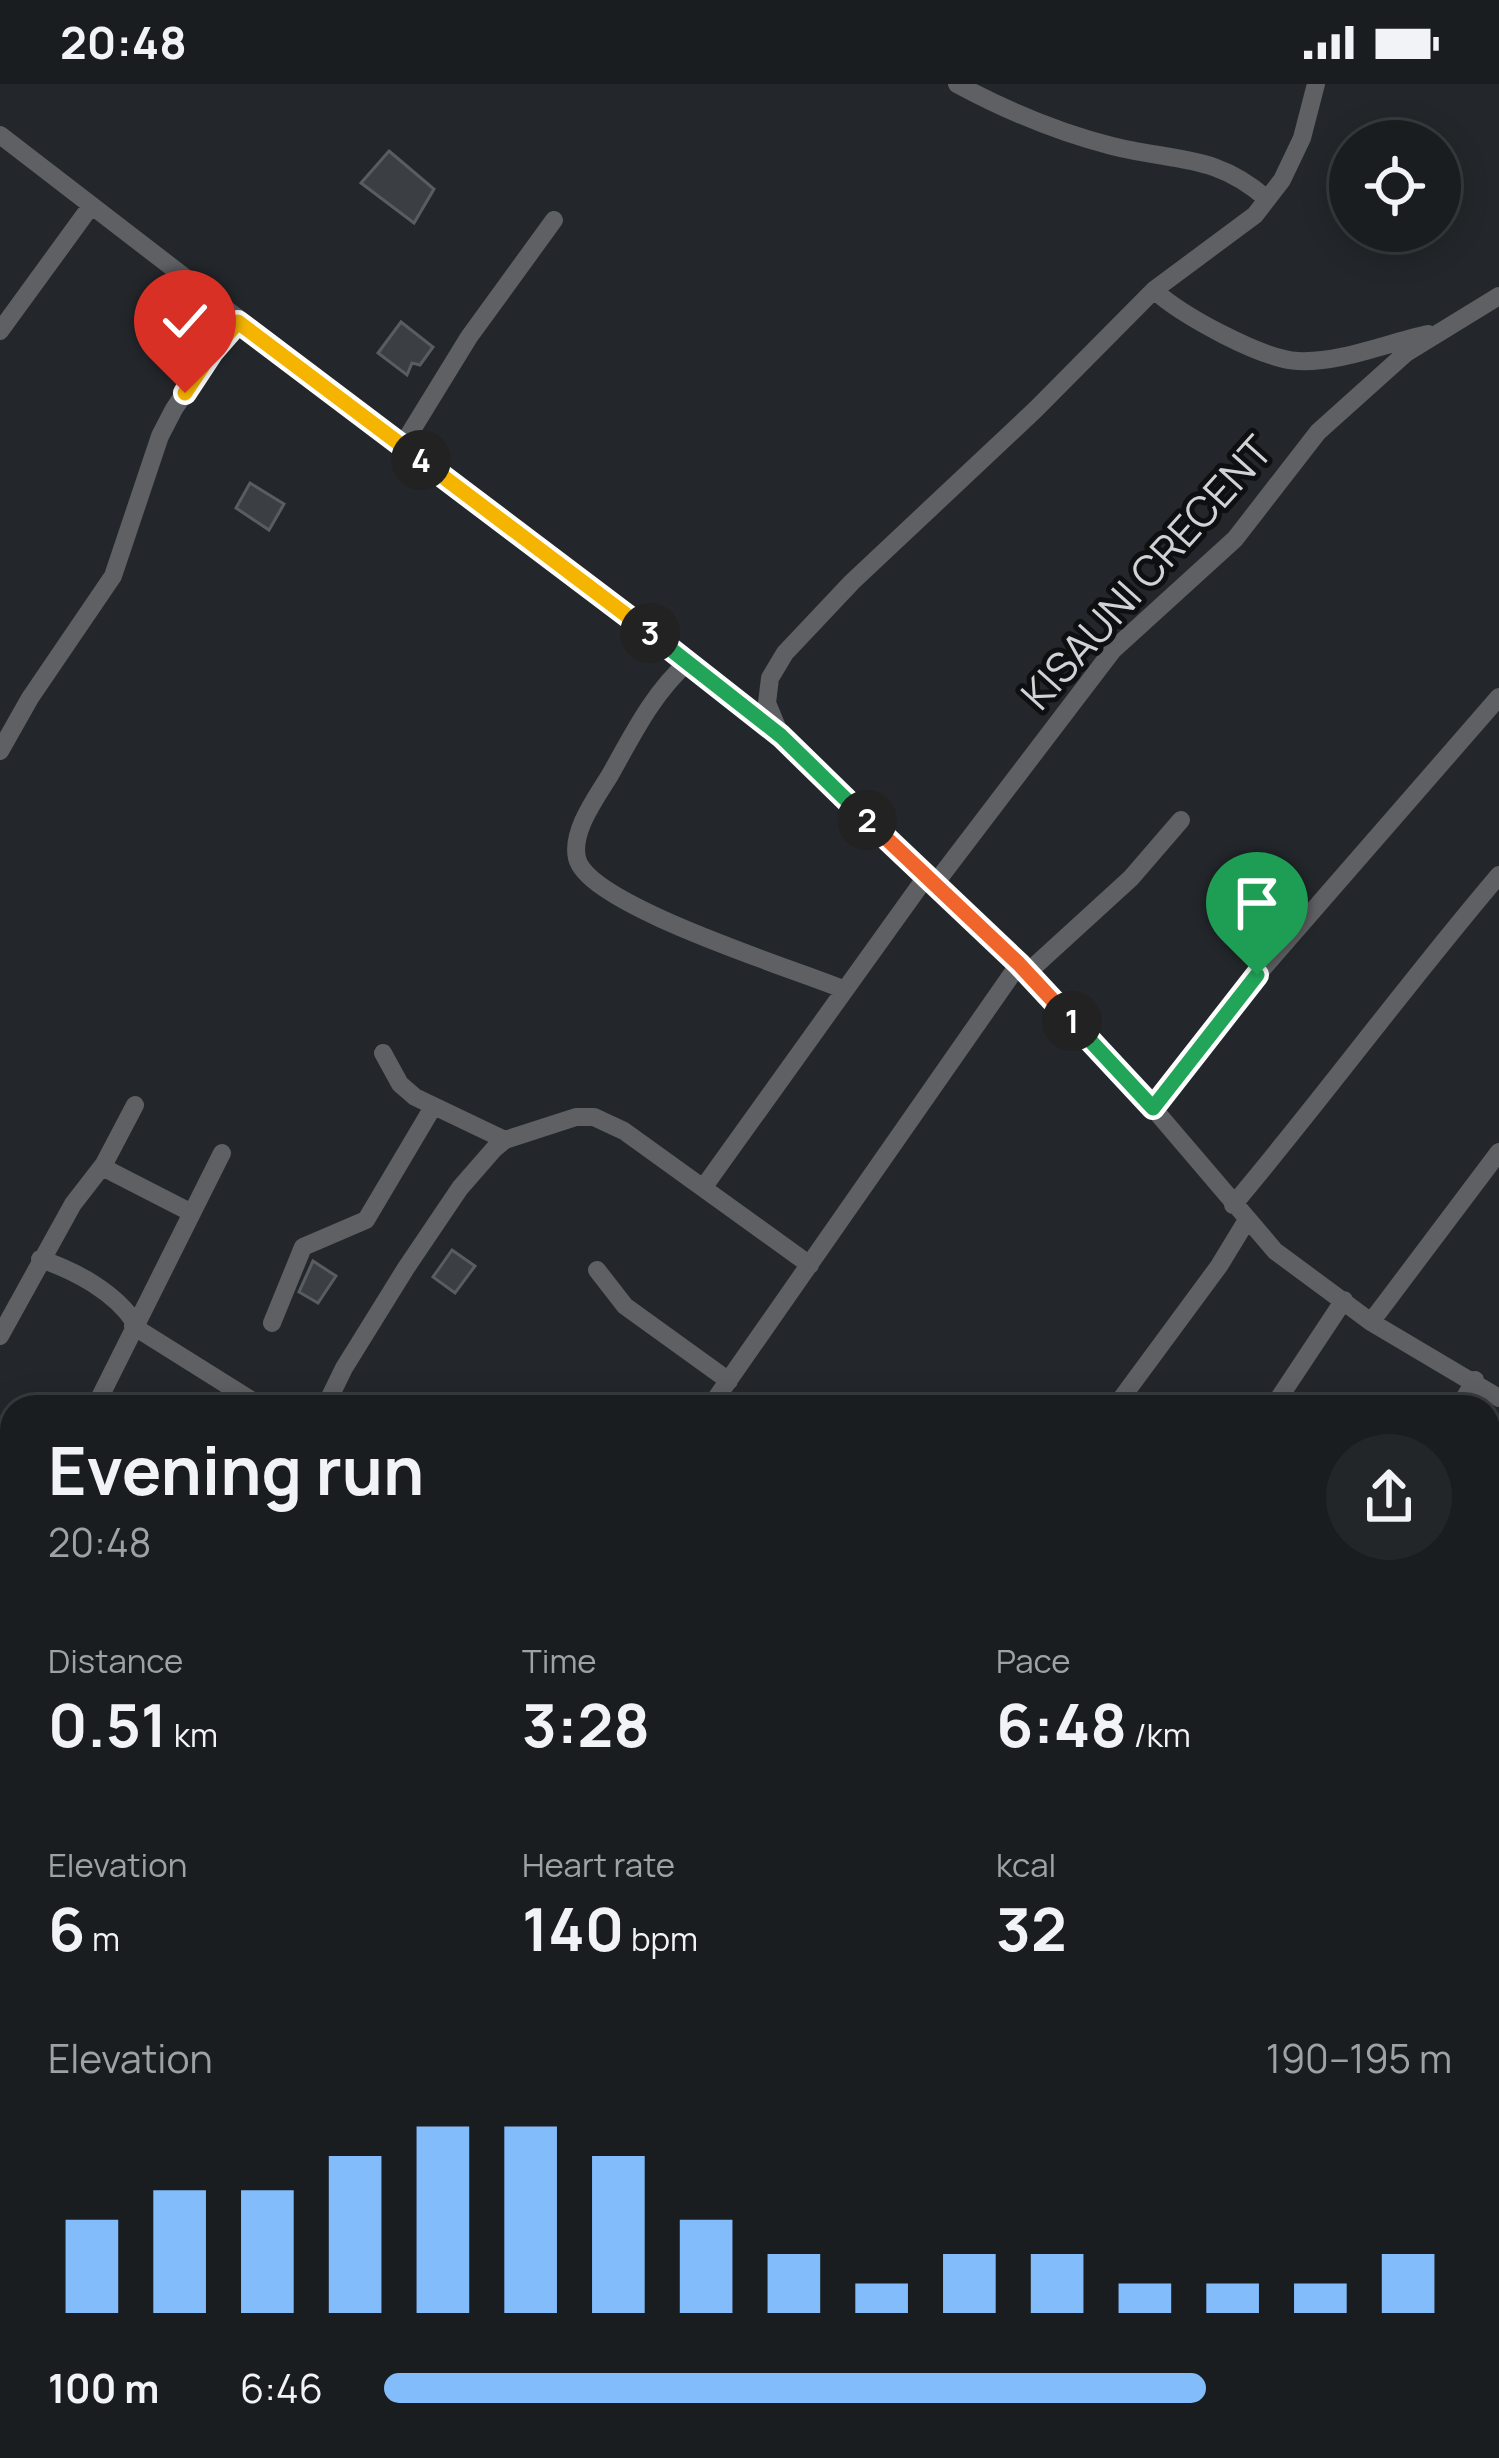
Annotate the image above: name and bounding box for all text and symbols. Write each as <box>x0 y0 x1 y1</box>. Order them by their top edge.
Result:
text: 20:48 <box>60 11 187 73</box>
map controls <box>1329 120 1461 252</box>
button: locate <box>1329 120 1461 252</box>
pin <box>134 270 236 393</box>
icon: check <box>152 288 218 354</box>
street label: KISAUNI CRECENT <box>1007 423 1285 721</box>
pin: 4 <box>391 430 451 490</box>
text: 4 <box>411 437 431 482</box>
pin: 3 <box>620 603 680 663</box>
text: 3 <box>640 610 660 655</box>
pin: 2 <box>837 790 897 850</box>
text: 2 <box>857 797 877 842</box>
pin <box>1206 852 1308 975</box>
icon: arrive <box>1224 870 1290 936</box>
pin: 1 <box>1042 991 1102 1051</box>
text: 1 <box>1065 998 1079 1043</box>
text: Evening run <box>48 1425 424 1515</box>
button: share <box>1326 1434 1452 1560</box>
text: 20:48 <box>48 1515 151 1569</box>
text: Distance <box>48 1638 183 1683</box>
text: Time <box>522 1638 597 1683</box>
text: Pace <box>996 1638 1071 1683</box>
text: 0.51 <box>48 1683 167 1765</box>
text: 3:28 <box>522 1683 650 1765</box>
text: 6:48 <box>996 1683 1127 1765</box>
text: km <box>167 1712 218 1757</box>
text: /km <box>1127 1712 1191 1757</box>
text: Elevation <box>48 1842 187 1887</box>
text: Heart rate <box>522 1842 675 1887</box>
text: kcal <box>996 1842 1056 1887</box>
text: 6 <box>48 1887 85 1969</box>
text: 140 <box>522 1887 624 1969</box>
text: 32 <box>996 1887 1067 1969</box>
text: m <box>85 1916 120 1961</box>
text: bpm <box>624 1916 698 1961</box>
text: Elevation <box>48 2031 213 2085</box>
text: 190–195 m <box>1266 2031 1452 2085</box>
text: 100 m <box>48 2361 159 2415</box>
text: 6:46 <box>240 2361 323 2415</box>

